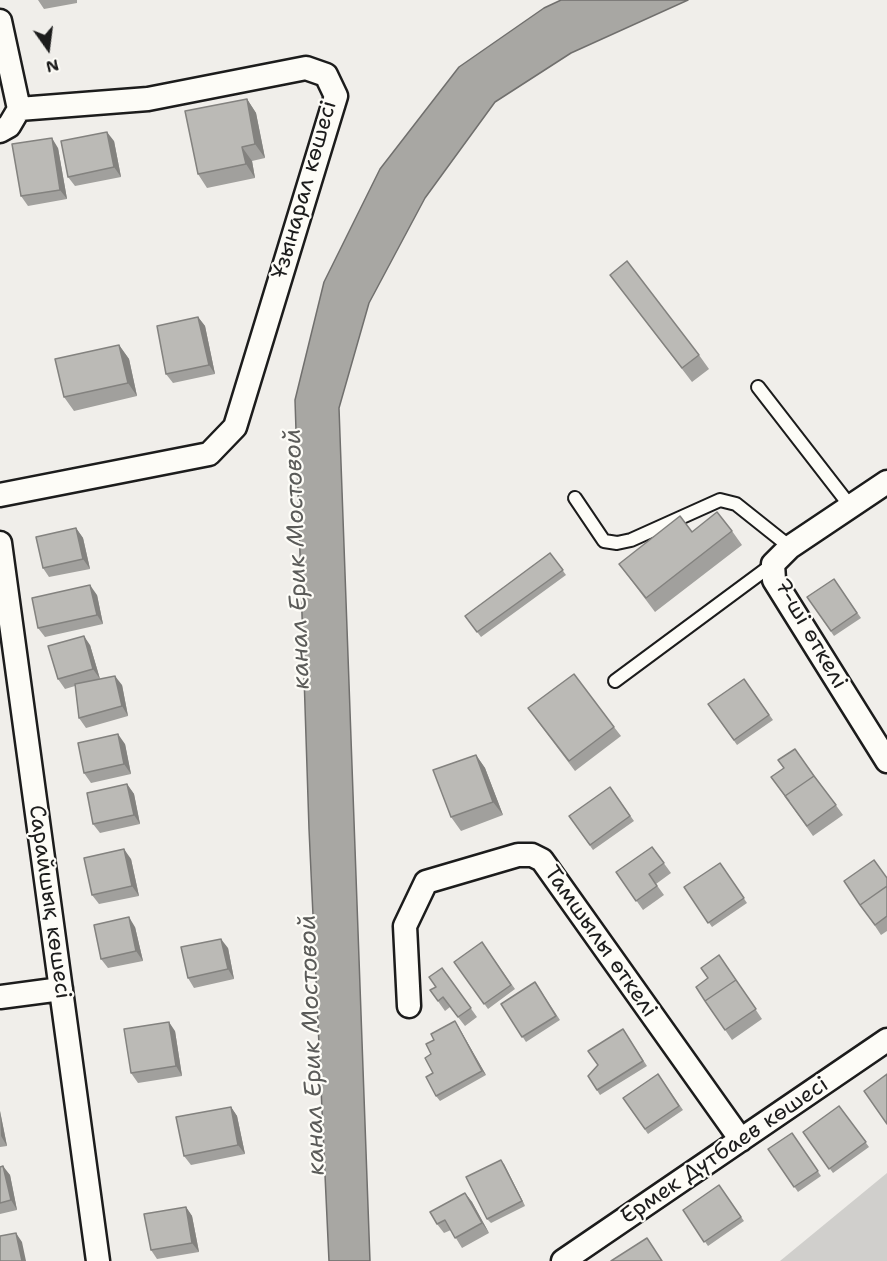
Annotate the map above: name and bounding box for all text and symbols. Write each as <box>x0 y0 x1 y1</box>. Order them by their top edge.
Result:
north arrow <box>18 18 78 78</box>
text: N <box>44 54 61 78</box>
street label: Ұзынарал көшесі <box>267 98 343 282</box>
water label: канал Ерик Мостовой <box>279 428 317 690</box>
street label: 7-шi өткелi <box>768 574 852 694</box>
street label: Сарайшық көшесі <box>22 803 76 1001</box>
street label: Тамшылы өткелі <box>538 861 662 1023</box>
water label: канал Ерик Мостовой <box>294 914 332 1176</box>
street label: Ермек Дүтбаев көшесi <box>616 1072 834 1230</box>

